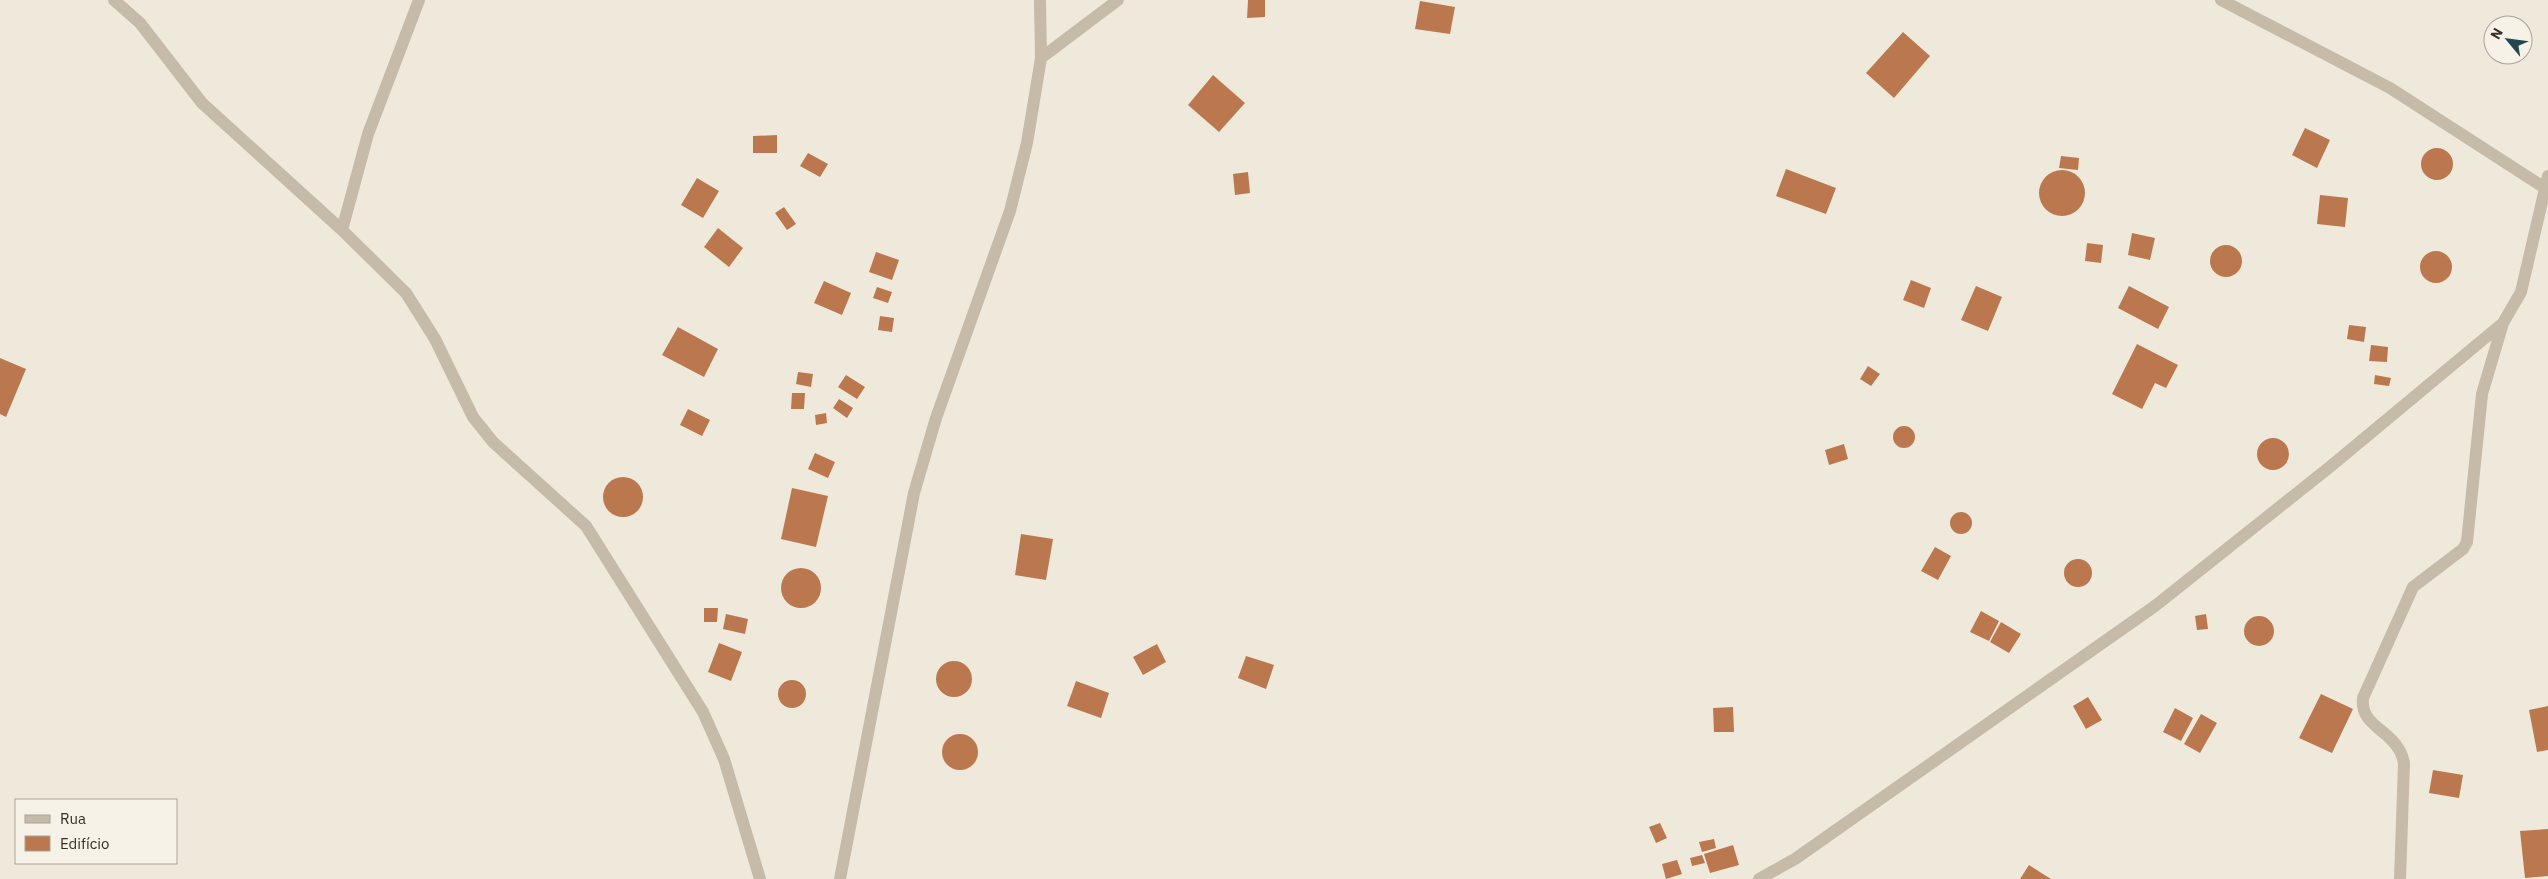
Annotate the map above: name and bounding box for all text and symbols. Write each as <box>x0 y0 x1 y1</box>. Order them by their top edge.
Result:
north arrow <box>2483 15 2533 65</box>
text: N <box>2486 25 2507 42</box>
legend <box>15 799 178 864</box>
text: Rua <box>60 809 86 828</box>
text: Edifício <box>60 834 109 853</box>

